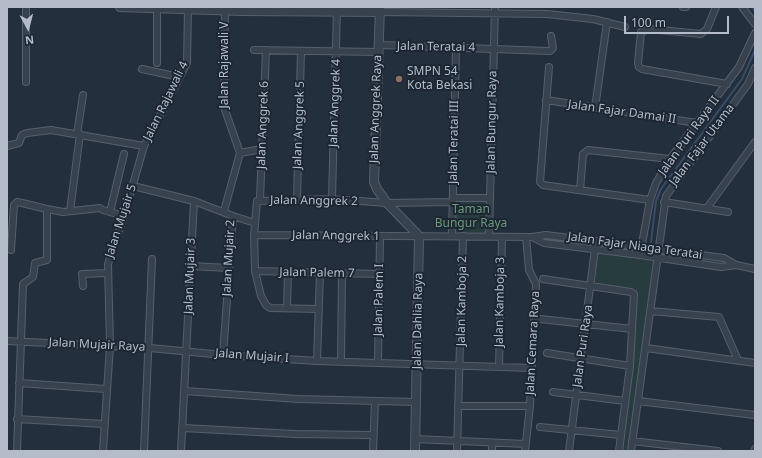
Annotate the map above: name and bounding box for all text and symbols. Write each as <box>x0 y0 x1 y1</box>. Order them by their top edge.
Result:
north arrow <box>8 8 48 48</box>
scale bar <box>626 8 731 34</box>
text: 100 m <box>631 14 666 31</box>
street label: Jalan Rajawali V <box>218 21 232 109</box>
text: N <box>24 32 35 48</box>
street label: Jalan Teratai 4 <box>397 39 475 55</box>
street label: Jalan Anggrek Raya <box>367 55 385 163</box>
street label: Jalan Rajawali 4 <box>141 59 191 143</box>
street label: Jalan Anggrek 4 <box>326 59 344 147</box>
place label: SMPN 54 Kota Bekasi <box>407 65 472 93</box>
street label: Jalan Bungur Raya <box>484 70 500 174</box>
marker: SMPN 54 Kota Bekasi <box>394 74 404 84</box>
street label: Jalan Anggrek 6 <box>254 81 272 169</box>
street label: Jalan Anggrek 5 <box>290 81 308 169</box>
street label: Jalan Puri Raya II <box>655 94 723 178</box>
street label: Jalan Fajar Damai II <box>567 97 677 127</box>
street label: Jalan Teratai III <box>446 100 462 184</box>
street label: Jalan Fajar Utama <box>666 101 738 189</box>
street label: Jalan Mujair 5 <box>102 182 140 260</box>
street label: Jalan Anggrek 2 <box>270 193 358 209</box>
park label: Taman Bungur Raya <box>435 203 507 231</box>
street label: Jalan Mujair 2 <box>220 219 238 297</box>
street label: Jalan Anggrek 1 <box>292 228 380 244</box>
street label: Jalan Fajar Niaga Teratai <box>567 229 703 263</box>
street label: Jalan Mujair 3 <box>181 238 199 314</box>
street label: Jalan Kamboja 2 <box>454 256 470 346</box>
street label: Jalan Kamboja 3 <box>492 257 508 347</box>
street label: Jalan Palem I <box>371 264 387 336</box>
street label: Jalan Palem 7 <box>279 265 355 281</box>
street label: Jalan Dahlia Raya <box>410 273 426 369</box>
street label: Jalan Cemara Raya <box>523 291 543 395</box>
street label: Jalan Puri Raya <box>570 304 596 388</box>
street label: Jalan Mujair Raya <box>48 335 146 355</box>
street label: Jalan Mujair I <box>215 346 289 366</box>

